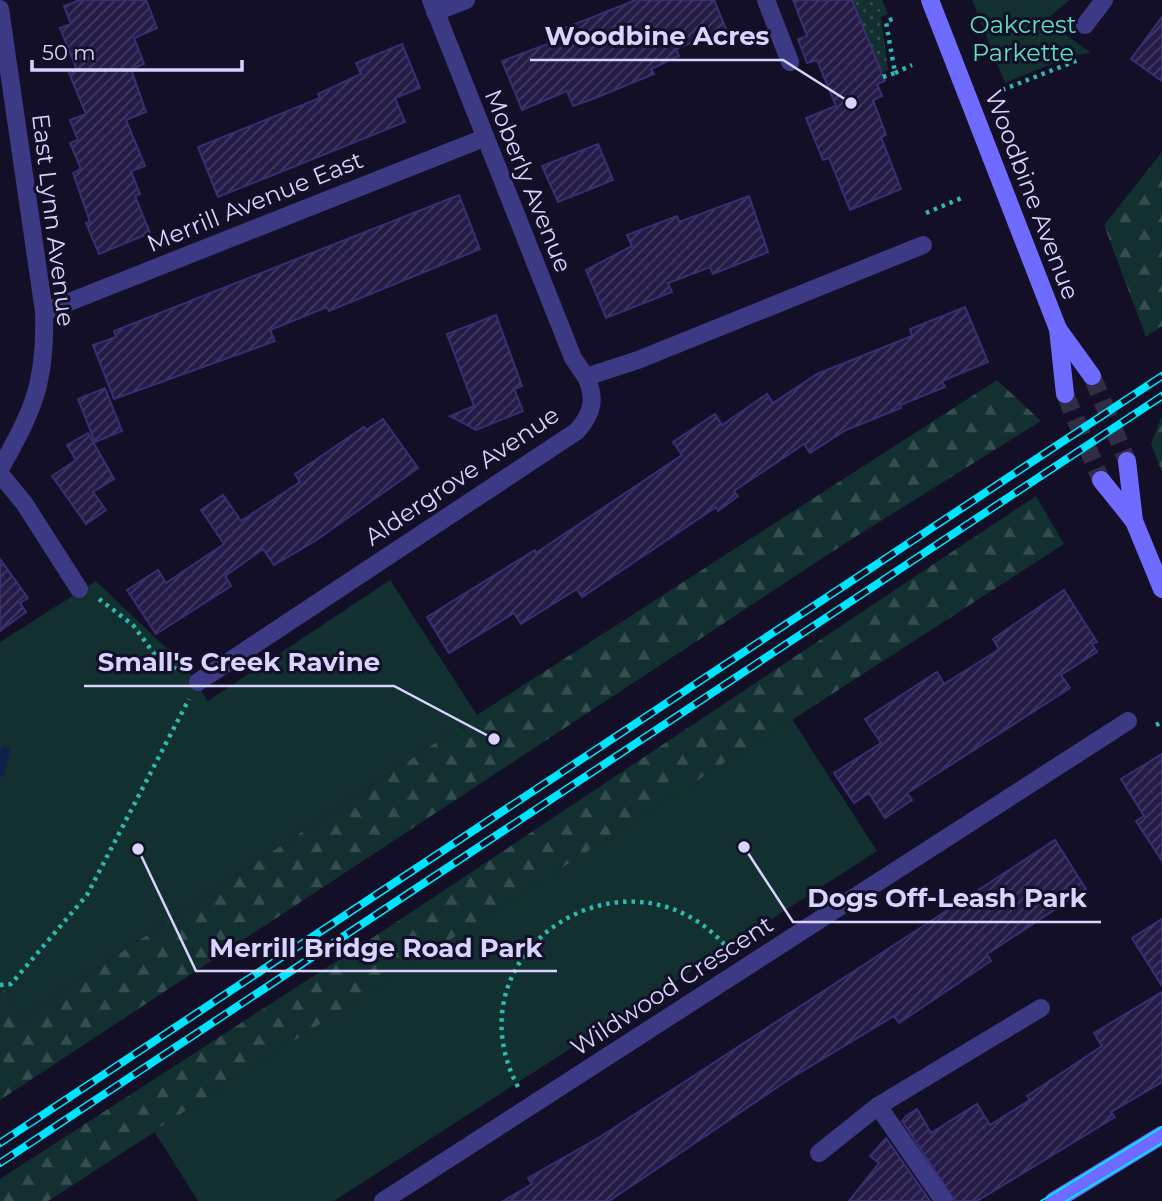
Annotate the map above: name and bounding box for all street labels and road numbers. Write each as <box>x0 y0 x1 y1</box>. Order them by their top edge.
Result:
street label: Moberly Avenue <box>479 85 578 276</box>
street label: Woodbine Avenue <box>979 86 1086 304</box>
street label: East Lynn Avenue <box>26 112 81 328</box>
street label: Merrill Avenue East <box>143 145 367 258</box>
street label: Aldergrove Avenue <box>359 400 564 551</box>
street label: Wildwood Crescent <box>565 909 778 1062</box>

